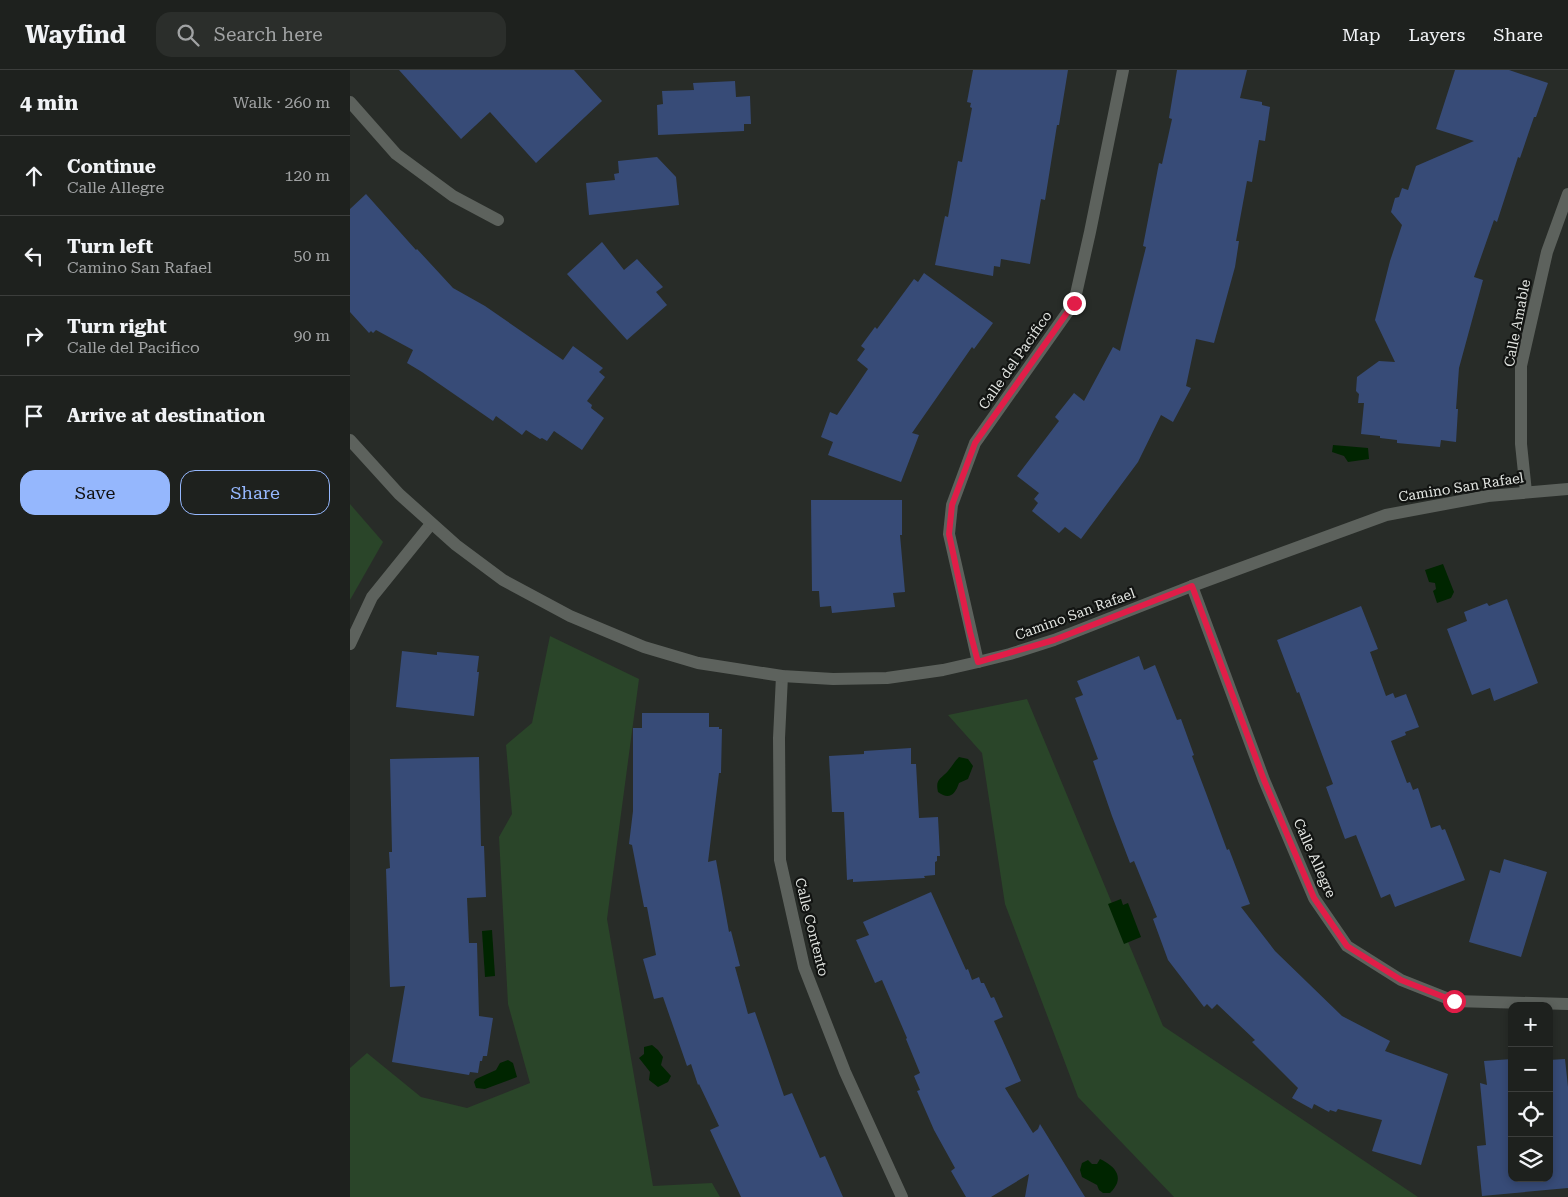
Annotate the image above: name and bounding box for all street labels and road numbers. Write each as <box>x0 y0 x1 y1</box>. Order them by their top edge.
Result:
street label: Calle Amable <box>1501 278 1533 368</box>
street label: Calle del Pacifico <box>975 308 1055 412</box>
street label: Camino San Rafael <box>1397 469 1526 505</box>
street label: Camino San Rafael <box>1013 585 1138 643</box>
street label: Calle Allegre <box>1290 816 1340 900</box>
street label: Calle Contento <box>792 876 832 978</box>

